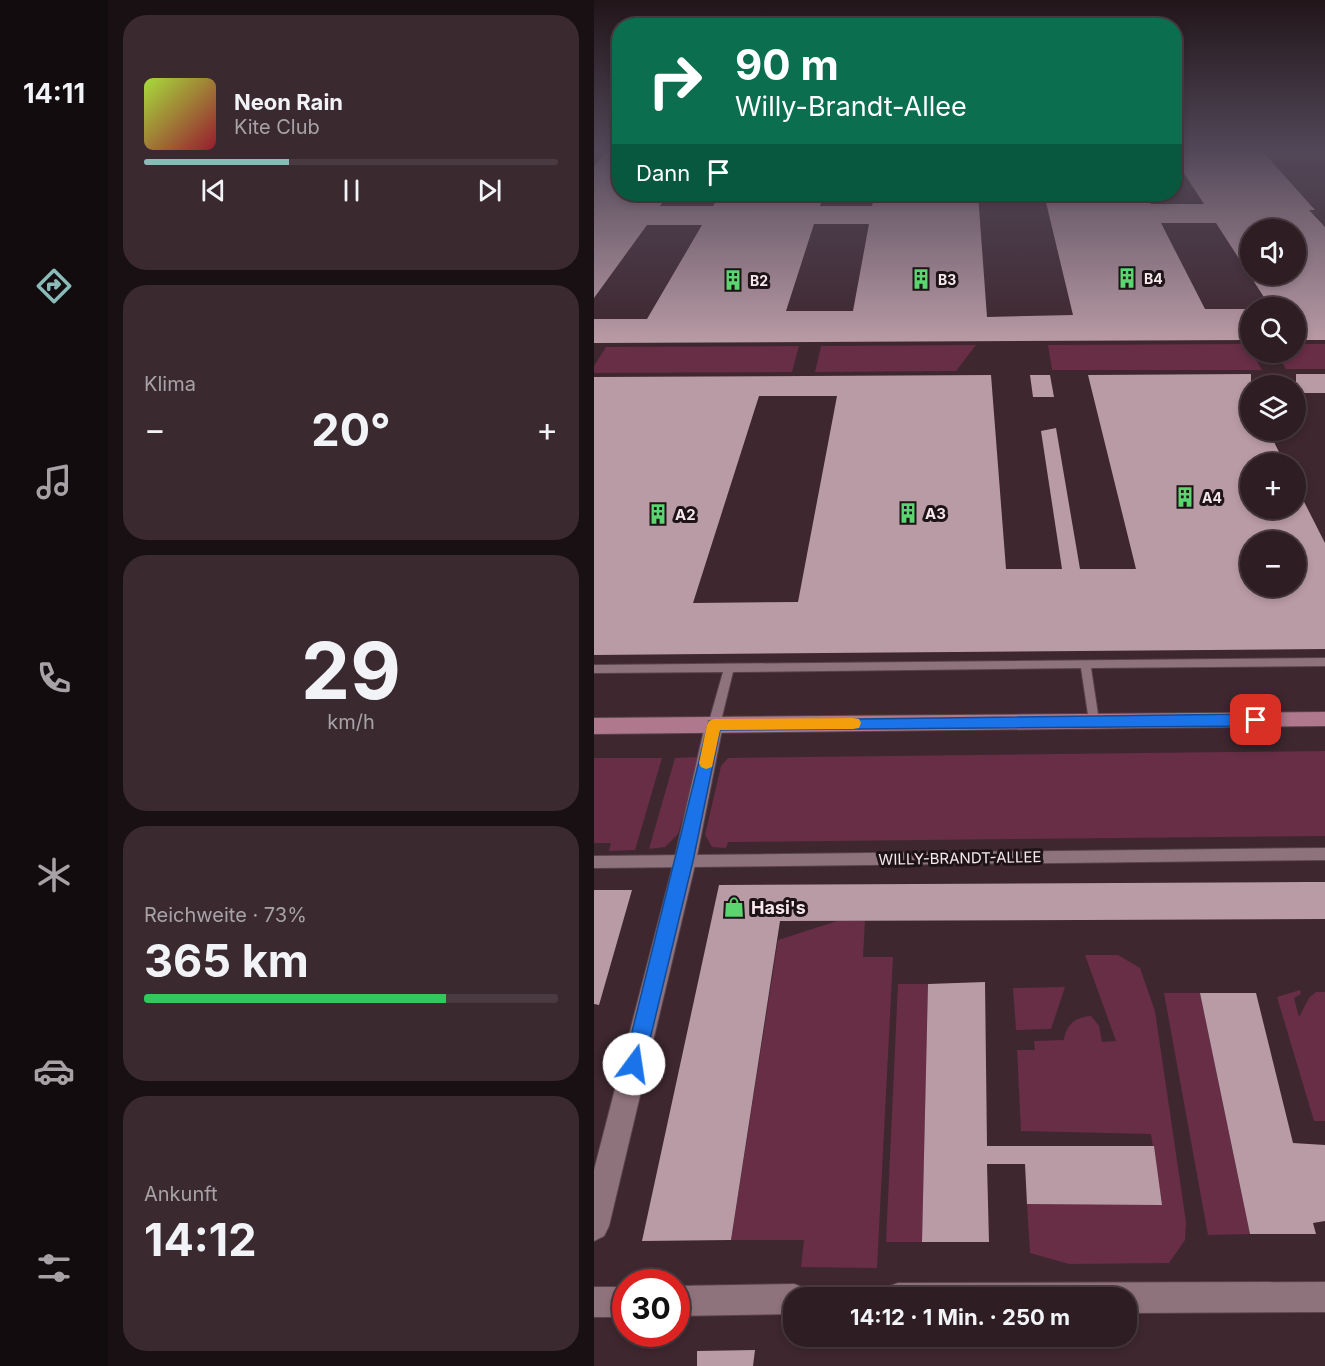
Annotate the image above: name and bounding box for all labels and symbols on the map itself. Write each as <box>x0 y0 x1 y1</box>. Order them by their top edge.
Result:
building icon: B4 <box>1115 266 1139 290</box>
building icon: B3 <box>909 267 933 291</box>
building icon: B2 <box>721 268 745 292</box>
place label: B4 <box>1144 270 1163 287</box>
place label: B3 <box>938 271 956 288</box>
place label: B2 <box>750 272 768 289</box>
building icon: A4 <box>1173 485 1197 509</box>
place label: A4 <box>1202 489 1222 506</box>
building icon: A3 <box>896 501 920 525</box>
building icon: A2 <box>646 502 670 526</box>
place label: A3 <box>925 504 946 523</box>
place label: A2 <box>675 505 696 524</box>
pin <box>1230 694 1281 745</box>
street label: WILLY-BRANDT-ALLEE <box>878 847 1042 869</box>
shop icon: Hasi's <box>722 895 746 919</box>
place label: Hasi's <box>751 897 806 918</box>
position arrow <box>602 1032 666 1096</box>
speed limit sign: 30 <box>612 1269 690 1347</box>

